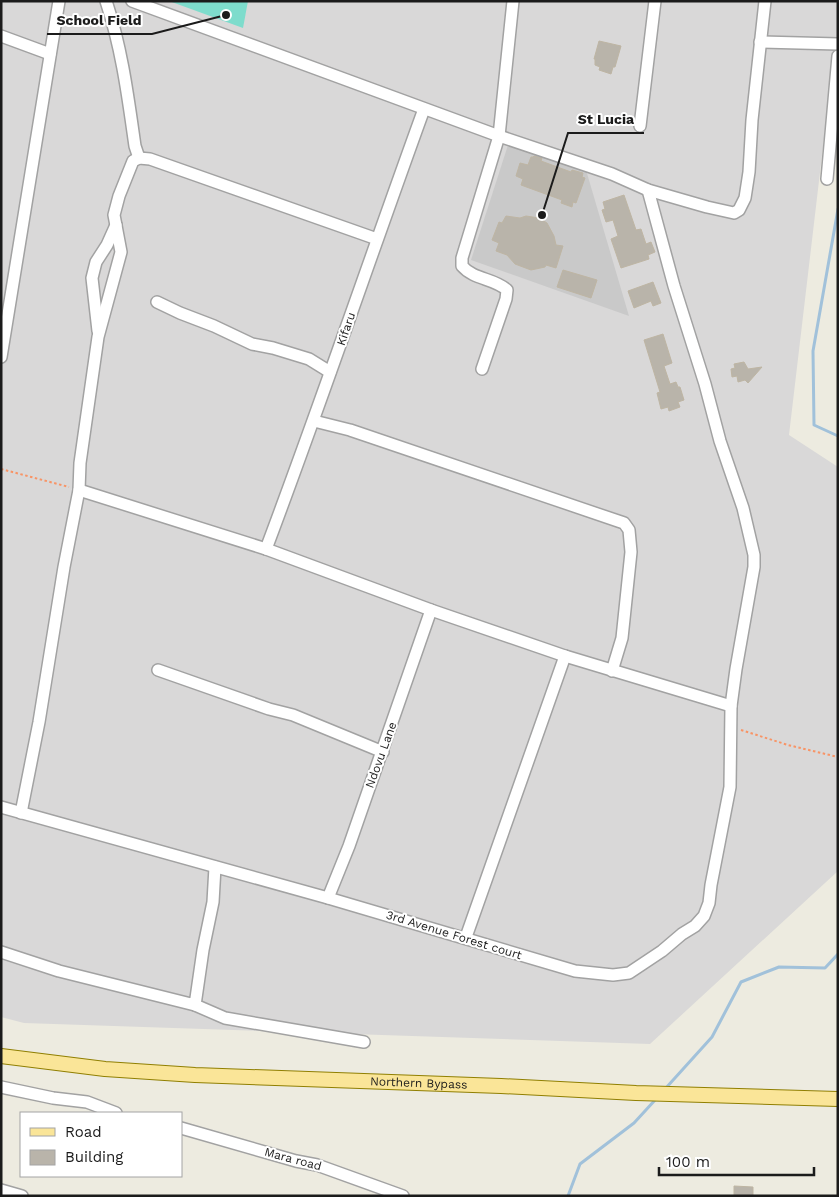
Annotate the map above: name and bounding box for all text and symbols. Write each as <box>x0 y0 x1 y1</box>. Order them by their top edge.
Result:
callout: School Field <box>47 5 152 34</box>
text: School Field <box>57 12 141 28</box>
callout: St Lucia <box>568 104 644 133</box>
text: St Lucia <box>578 111 635 127</box>
street label: Kifaru <box>334 310 358 348</box>
street label: Ndovu Lane <box>363 720 399 790</box>
street label: 3rd Avenue Forest court <box>384 908 524 962</box>
street label: Northern Bypass <box>370 1074 468 1092</box>
legend <box>20 1112 182 1177</box>
text: Road <box>65 1123 102 1141</box>
scale bar <box>659 1144 814 1176</box>
street label: Mara road <box>263 1145 323 1173</box>
text: Building <box>65 1148 123 1166</box>
text: 100 m <box>666 1153 710 1171</box>

